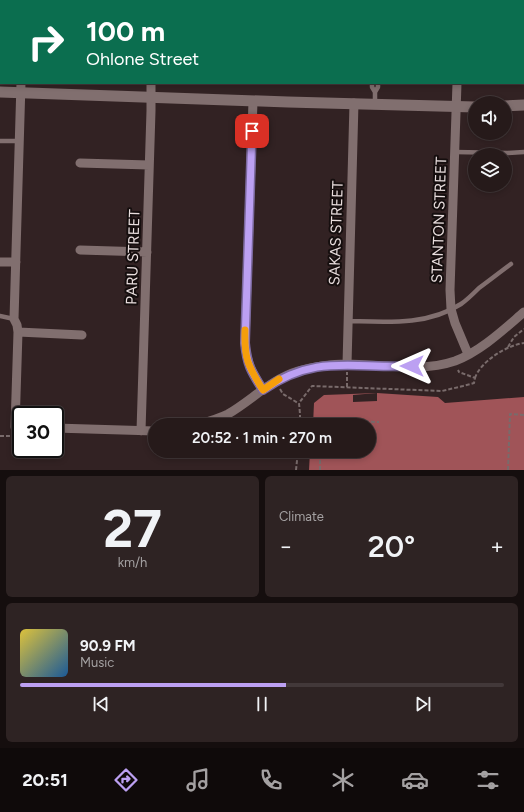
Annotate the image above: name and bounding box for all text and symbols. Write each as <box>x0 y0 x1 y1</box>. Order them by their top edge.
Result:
text: 100 m <box>86 14 165 48</box>
icon: right <box>20 16 72 68</box>
text: Ohlone Street <box>86 48 199 70</box>
map controls <box>468 96 512 192</box>
button: sound <box>468 96 512 140</box>
pin <box>235 114 269 148</box>
icon: arrive <box>241 120 263 142</box>
button: layers <box>468 148 512 192</box>
street label: STANTON STREET <box>428 156 450 283</box>
street label: SAKAS STREET <box>325 180 347 286</box>
street label: PARU STREET <box>122 208 144 305</box>
position arrow <box>391 345 433 387</box>
speed limit sign: 30 <box>12 406 64 458</box>
text: 20:52 · 1 min · 270 m <box>192 429 332 447</box>
text: 27 <box>103 498 162 560</box>
text: Climate <box>279 509 324 524</box>
text: 20° <box>368 528 415 565</box>
text: − <box>279 533 293 560</box>
text: + <box>490 533 504 560</box>
text: km/h <box>118 555 147 570</box>
text: 90.9 FM <box>80 637 136 655</box>
text: Music <box>80 655 114 670</box>
icon: previous <box>90 693 112 715</box>
icon: pause <box>251 693 273 715</box>
icon: next <box>412 693 434 715</box>
icon: directions <box>112 766 140 794</box>
icon: music <box>184 766 212 794</box>
icon: phone <box>257 766 285 794</box>
icon: climate <box>329 766 357 794</box>
icon: car <box>401 766 429 794</box>
icon: filters <box>474 766 502 794</box>
text: 20:51 <box>22 769 68 791</box>

